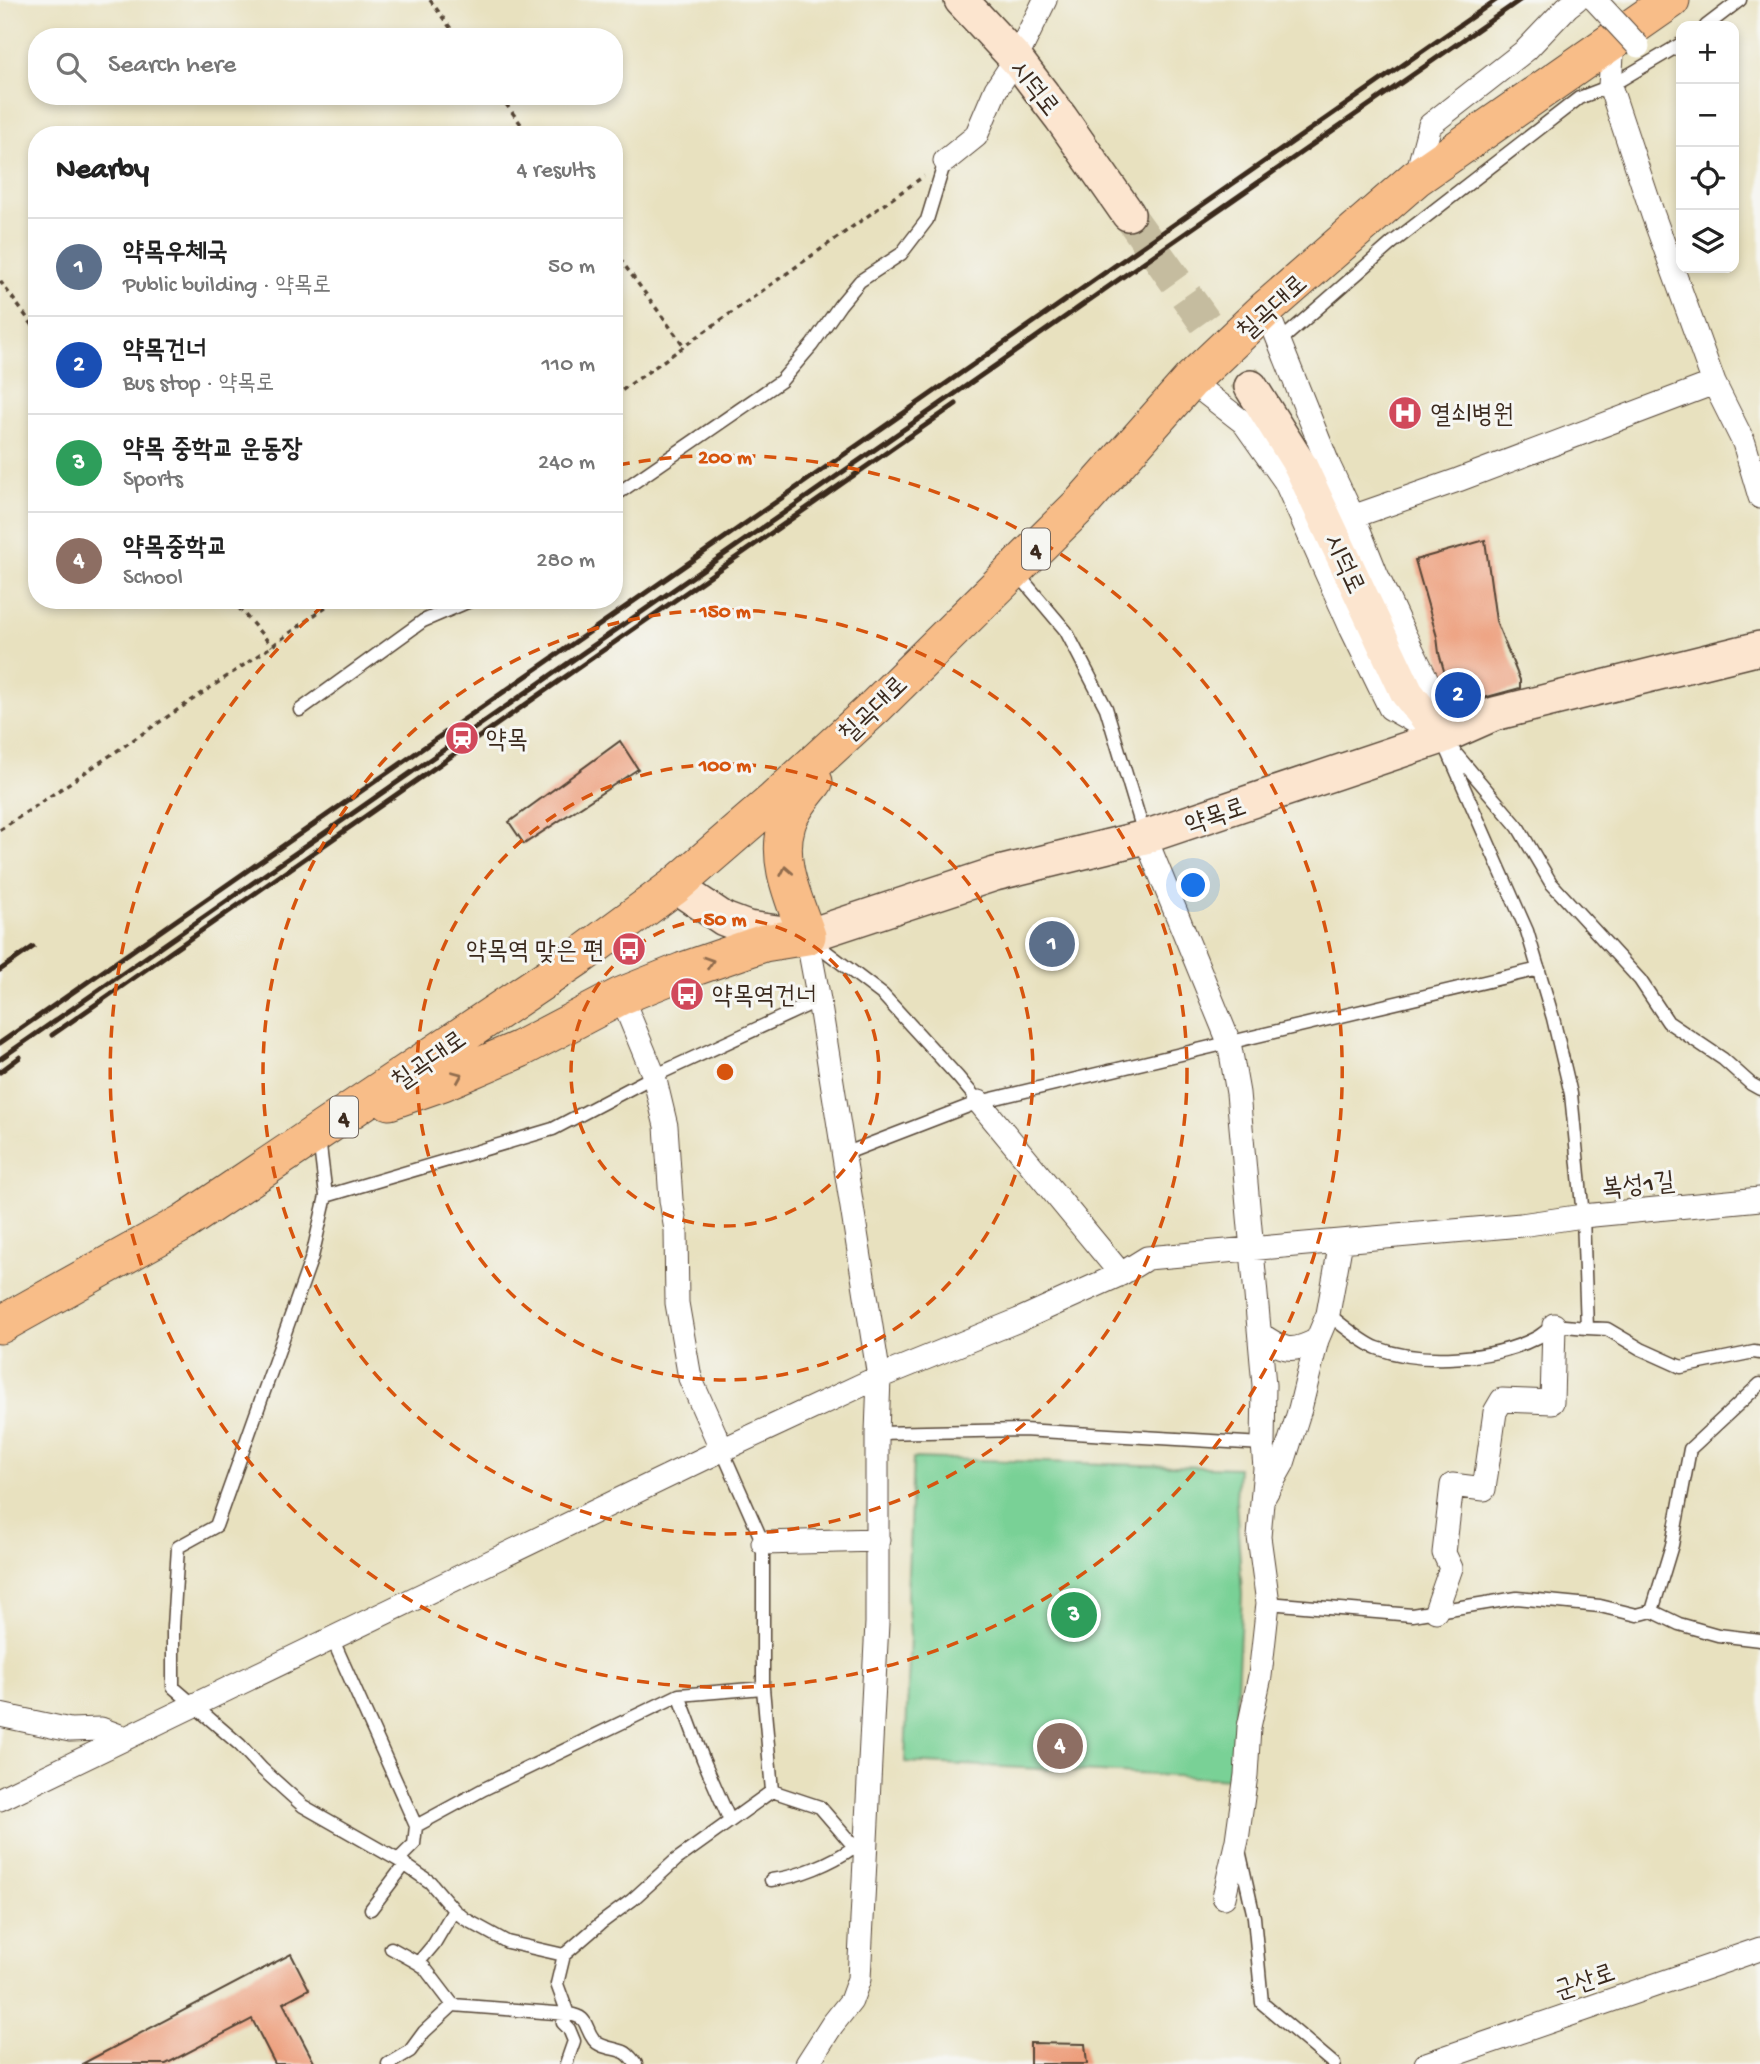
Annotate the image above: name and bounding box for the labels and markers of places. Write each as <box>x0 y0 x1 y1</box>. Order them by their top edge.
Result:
hospital icon: 열쇠병원 <box>1386 394 1424 432</box>
place label: 열쇠병원 <box>1430 402 1514 433</box>
pin: 2 <box>1435 669 1481 721</box>
station icon: 약목 <box>443 719 481 757</box>
place label: 약목 <box>486 727 528 758</box>
pin: 1 <box>1029 918 1075 970</box>
bus stop icon: 약목역 맞은 편 <box>610 930 648 968</box>
place label: 약목역 맞은 편 <box>466 938 604 969</box>
bus stop icon: 약목역건너 <box>668 975 706 1013</box>
place label: 약목역건너 <box>712 983 817 1014</box>
centre of rings <box>713 1060 737 1084</box>
pin: 3 <box>1051 1589 1097 1641</box>
pin: 4 <box>1037 1720 1083 1772</box>

